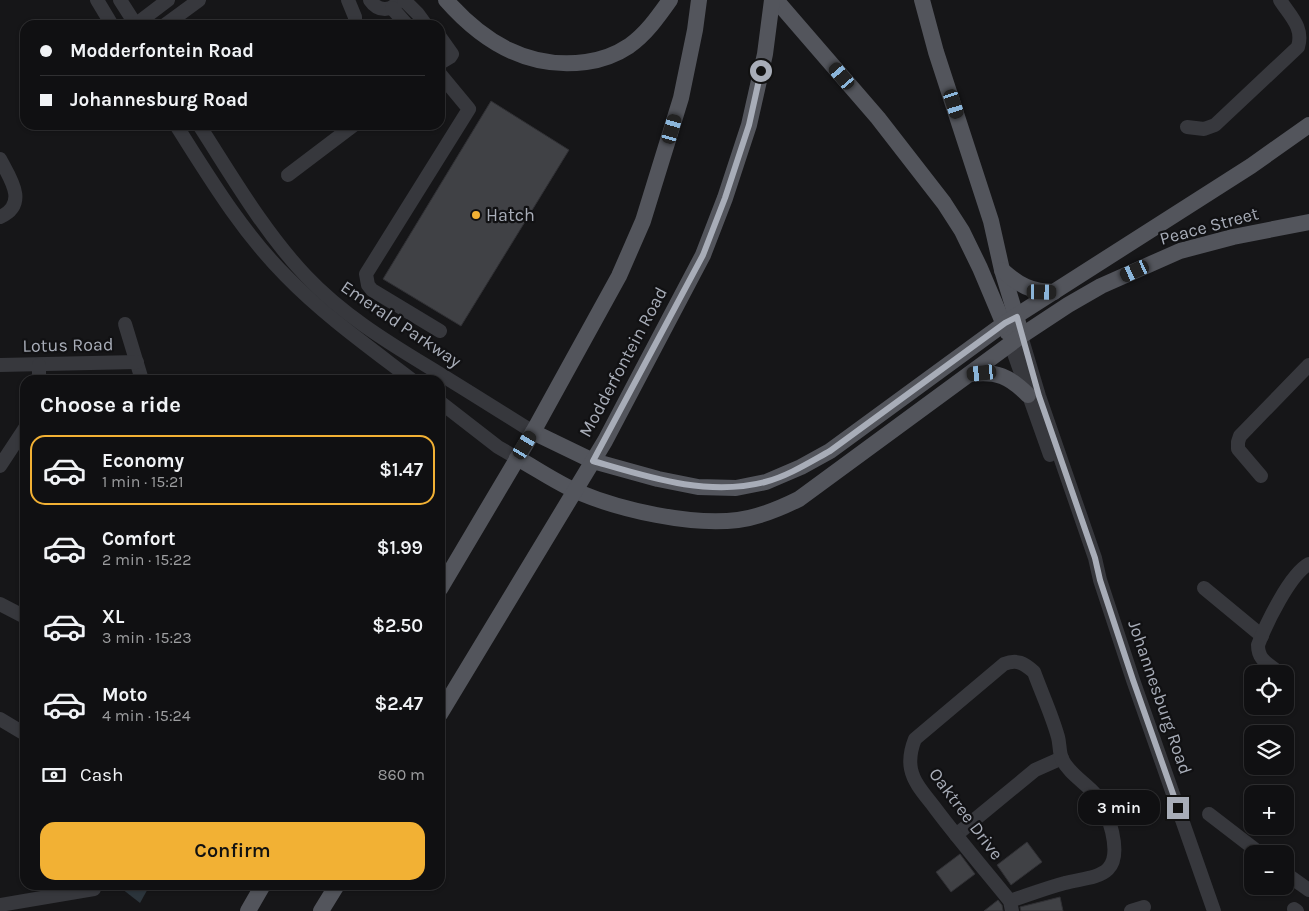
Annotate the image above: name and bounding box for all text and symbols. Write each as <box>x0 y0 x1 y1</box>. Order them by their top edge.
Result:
text: Modderfontein Road <box>70 40 254 62</box>
route start <box>750 60 772 82</box>
car <box>826 60 857 92</box>
car <box>942 87 965 121</box>
text: Johannesburg Road <box>70 89 248 111</box>
car <box>660 113 683 145</box>
street label: Peace Street <box>1157 202 1261 250</box>
place label: Hatch <box>486 204 535 226</box>
marker: Hatch <box>470 209 482 221</box>
car <box>1118 258 1151 284</box>
street label: Emerald Parkway <box>337 276 466 373</box>
street label: Modderfontein Road <box>574 283 672 441</box>
car <box>1026 284 1057 300</box>
street label: Lotus Road <box>22 333 114 357</box>
car <box>966 364 997 382</box>
text: Choose a ride <box>40 392 181 418</box>
car <box>510 428 539 462</box>
icon: car <box>42 448 87 493</box>
text: Economy <box>102 450 184 472</box>
text: $1.47 <box>379 459 423 481</box>
text: 1 min · 15:21 <box>102 472 184 491</box>
icon: car <box>42 526 87 571</box>
text: Comfort <box>102 528 176 550</box>
text: $1.99 <box>377 537 423 559</box>
text: 2 min · 15:22 <box>102 550 191 569</box>
icon: car <box>42 604 87 649</box>
text: XL <box>102 606 124 628</box>
text: $2.50 <box>372 615 423 637</box>
street label: Johannesburg Road <box>1123 617 1197 777</box>
text: 3 min · 15:23 <box>102 628 192 647</box>
map controls <box>1244 665 1294 895</box>
button: locate <box>1244 665 1294 715</box>
icon: car <box>42 682 87 727</box>
text: Moto <box>102 684 148 706</box>
text: $2.47 <box>375 693 423 715</box>
text: 4 min · 15:24 <box>102 706 191 725</box>
button: layers <box>1244 725 1294 775</box>
icon: cash <box>40 761 68 789</box>
text: Cash <box>80 764 124 786</box>
street label: Oaktree Drive <box>924 764 1008 864</box>
text: 860 m <box>378 765 425 784</box>
button: + <box>1244 785 1294 835</box>
callout: 3 min <box>1078 790 1160 826</box>
route end <box>1167 797 1189 819</box>
text: 3 min <box>1097 798 1141 817</box>
button: Confirm <box>40 822 425 880</box>
button: − <box>1244 845 1294 895</box>

